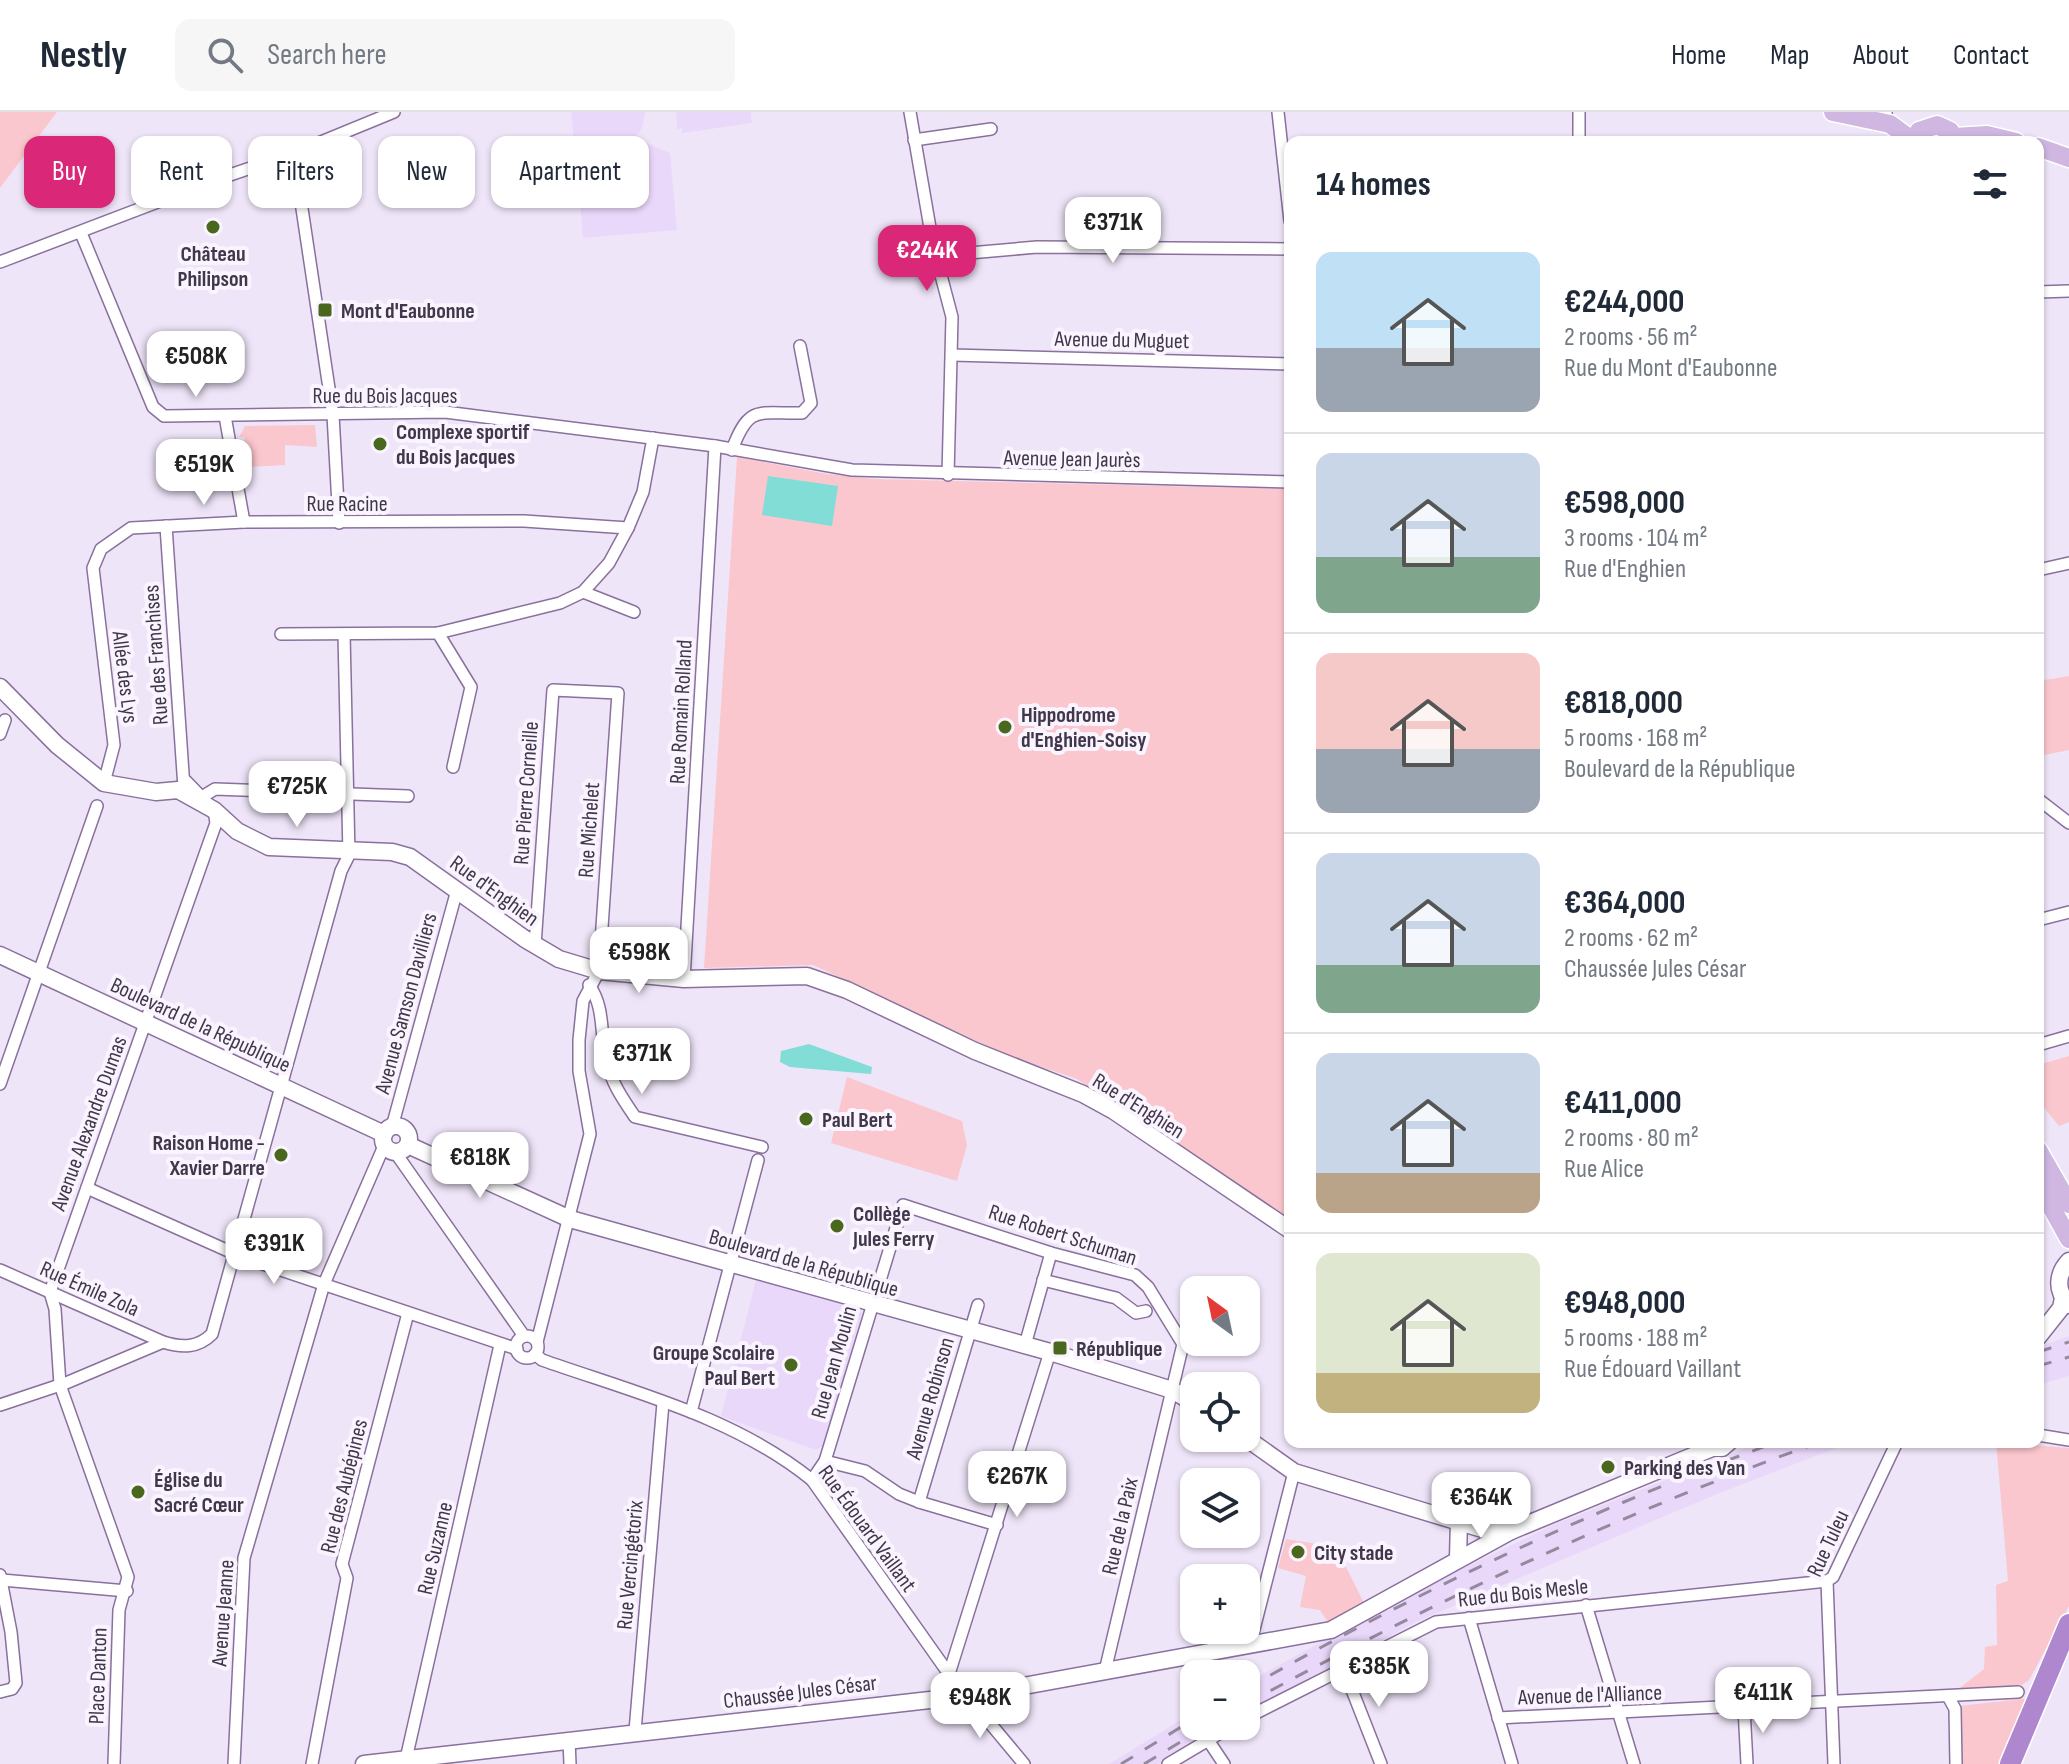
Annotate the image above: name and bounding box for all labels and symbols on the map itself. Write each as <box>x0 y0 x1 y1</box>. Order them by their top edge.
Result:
pin: €371K <box>1057 197 1169 265</box>
marker: Château Philipson <box>204 218 222 236</box>
pin: €244K <box>871 225 983 293</box>
place label: Château Philipson <box>178 241 248 293</box>
place label: Mont d'Eaubonne <box>341 298 475 325</box>
marker: Mont d'Eaubonne <box>316 301 334 319</box>
street label: Avenue du Muguet <box>1053 326 1190 355</box>
pin: €508K <box>140 331 252 399</box>
street label: Rue du Bois Jacques <box>313 383 457 410</box>
place label: Complexe sportif du Bois Jacques <box>396 419 530 471</box>
marker: Complexe sportif du Bois Jacques <box>371 435 389 453</box>
pin: €519K <box>148 439 260 507</box>
street label: Avenue Jean Jaurès <box>1002 445 1141 474</box>
street label: Rue Racine <box>306 491 388 518</box>
street label: Rue des Franchises <box>138 584 175 726</box>
street label: Allée des Lys <box>105 629 144 725</box>
street label: Rue Romain Rolland <box>664 639 699 785</box>
place label: Hippodrome d'Enghien-Soisy <box>1021 702 1146 754</box>
marker: Hippodrome d'Enghien-Soisy <box>996 718 1014 736</box>
street label: Rue Pierre Corneille <box>508 720 545 866</box>
pin: €725K <box>241 761 353 829</box>
street label: Rue Michelet <box>573 781 606 879</box>
street label: Rue d'Enghien <box>444 850 544 933</box>
street label: Avenue Samson Davilliers <box>369 910 444 1098</box>
pin: €598K <box>583 927 695 995</box>
street label: Boulevard de la République <box>106 972 295 1079</box>
pin: €371K <box>586 1028 698 1096</box>
street label: Avenue Alexandre Dumas <box>45 1033 134 1215</box>
street label: Rue d'Enghien <box>1087 1067 1189 1145</box>
place label: Paul Bert <box>822 1107 892 1134</box>
marker: Paul Bert <box>797 1110 815 1128</box>
place label: Raison Home - Xavier Darre <box>153 1130 265 1182</box>
pin: €818K <box>424 1132 536 1200</box>
marker: Raison Home - Xavier Darre <box>272 1146 290 1164</box>
street label: Rue Robert Schuman <box>985 1199 1140 1272</box>
place label: Collège Jules Ferry <box>852 1201 934 1253</box>
marker: Collège Jules Ferry <box>828 1217 846 1235</box>
pin: €391K <box>218 1218 330 1286</box>
street label: Boulevard de la République <box>706 1223 901 1303</box>
street label: Rue Émile Zola <box>36 1256 143 1323</box>
north arrow <box>1180 1276 1260 1356</box>
street label: Rue Jean Moulin <box>805 1303 863 1422</box>
street label: Avenue Robinson <box>900 1334 961 1463</box>
place label: République <box>1076 1336 1162 1363</box>
marker: République <box>1051 1339 1069 1357</box>
place label: Groupe Scolaire Paul Bert <box>653 1340 775 1392</box>
marker: Groupe Scolaire Paul Bert <box>782 1356 800 1374</box>
street label: Rue des Aubépines <box>315 1417 374 1556</box>
pin: €267K <box>961 1451 1073 1519</box>
place label: Parking des Van <box>1624 1455 1745 1482</box>
marker: Parking des Van <box>1599 1458 1617 1476</box>
street label: Rue Édouard Vaillant <box>812 1460 922 1598</box>
place label: Église du Sacré Cœur <box>154 1467 244 1519</box>
pin: €364K <box>1425 1472 1537 1540</box>
street label: Rue de la Paix <box>1096 1474 1145 1578</box>
marker: Église du Sacré Cœur <box>129 1483 147 1501</box>
street label: Rue Suzanne <box>412 1499 459 1597</box>
street label: Rue Vercingétorix <box>611 1499 650 1631</box>
street label: Rue Tuleu <box>1801 1506 1855 1581</box>
place label: City stade <box>1314 1540 1393 1567</box>
marker: City stade <box>1289 1543 1307 1561</box>
street label: Avenue Jeanne <box>206 1559 241 1668</box>
street label: Rue du Bois Mesle <box>1457 1573 1590 1614</box>
street label: Place Danton <box>83 1627 114 1725</box>
pin: €385K <box>1323 1641 1435 1709</box>
pin: €411K <box>1707 1667 1819 1735</box>
street label: Chaussée Jules César <box>722 1670 878 1715</box>
pin: €948K <box>924 1672 1036 1740</box>
street label: Avenue de l'Alliance <box>1517 1679 1663 1712</box>

